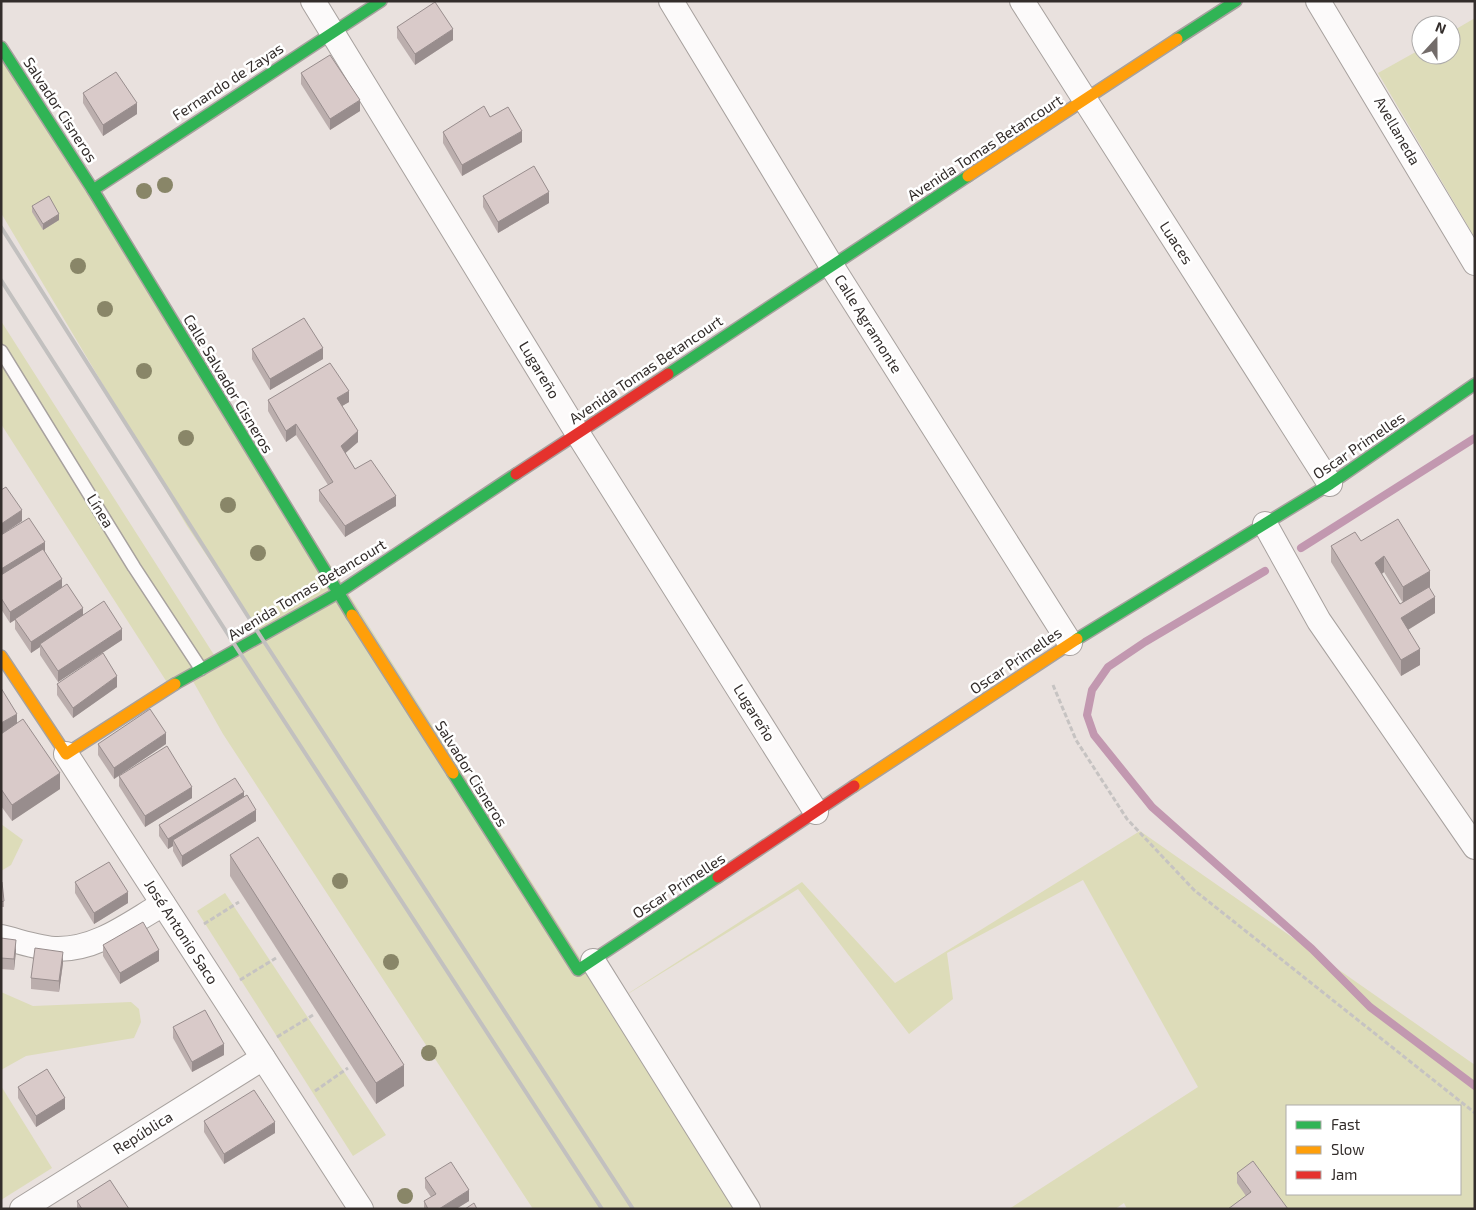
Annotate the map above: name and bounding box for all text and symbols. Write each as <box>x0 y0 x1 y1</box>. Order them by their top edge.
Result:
north arrow <box>1411 15 1461 65</box>
text: N <box>1433 18 1449 37</box>
street label: Fernando de Zayas <box>169 39 286 124</box>
street label: Salvador Cisneros <box>20 54 102 165</box>
street label: Avenida Tomas Betancourt <box>904 90 1066 204</box>
street label: Avellaneda <box>1371 93 1425 168</box>
street label: Luaces <box>1156 218 1197 267</box>
street label: Calle Agramonte <box>831 271 906 376</box>
street label: Calle Salvador Cisneros <box>180 311 277 456</box>
street label: Avenida Tomas Betancourt <box>565 311 726 427</box>
street label: Lugareño <box>516 337 564 402</box>
street label: Oscar Primelles <box>1309 408 1408 482</box>
street label: Línea <box>84 490 118 531</box>
street label: Avenida Tomas Betancourt <box>224 535 389 644</box>
street label: Oscar Primelles <box>966 623 1065 697</box>
street label: Lugareño <box>730 681 779 744</box>
street label: Salvador Cisneros <box>432 717 512 830</box>
street label: Oscar Primelles <box>629 849 728 922</box>
street label: José Antonio Saco <box>141 876 222 987</box>
legend <box>1286 1105 1461 1195</box>
street label: República <box>109 1107 176 1157</box>
text: Fast <box>1331 1115 1361 1133</box>
text: Slow <box>1331 1140 1365 1158</box>
text: Jam <box>1331 1165 1357 1183</box>

